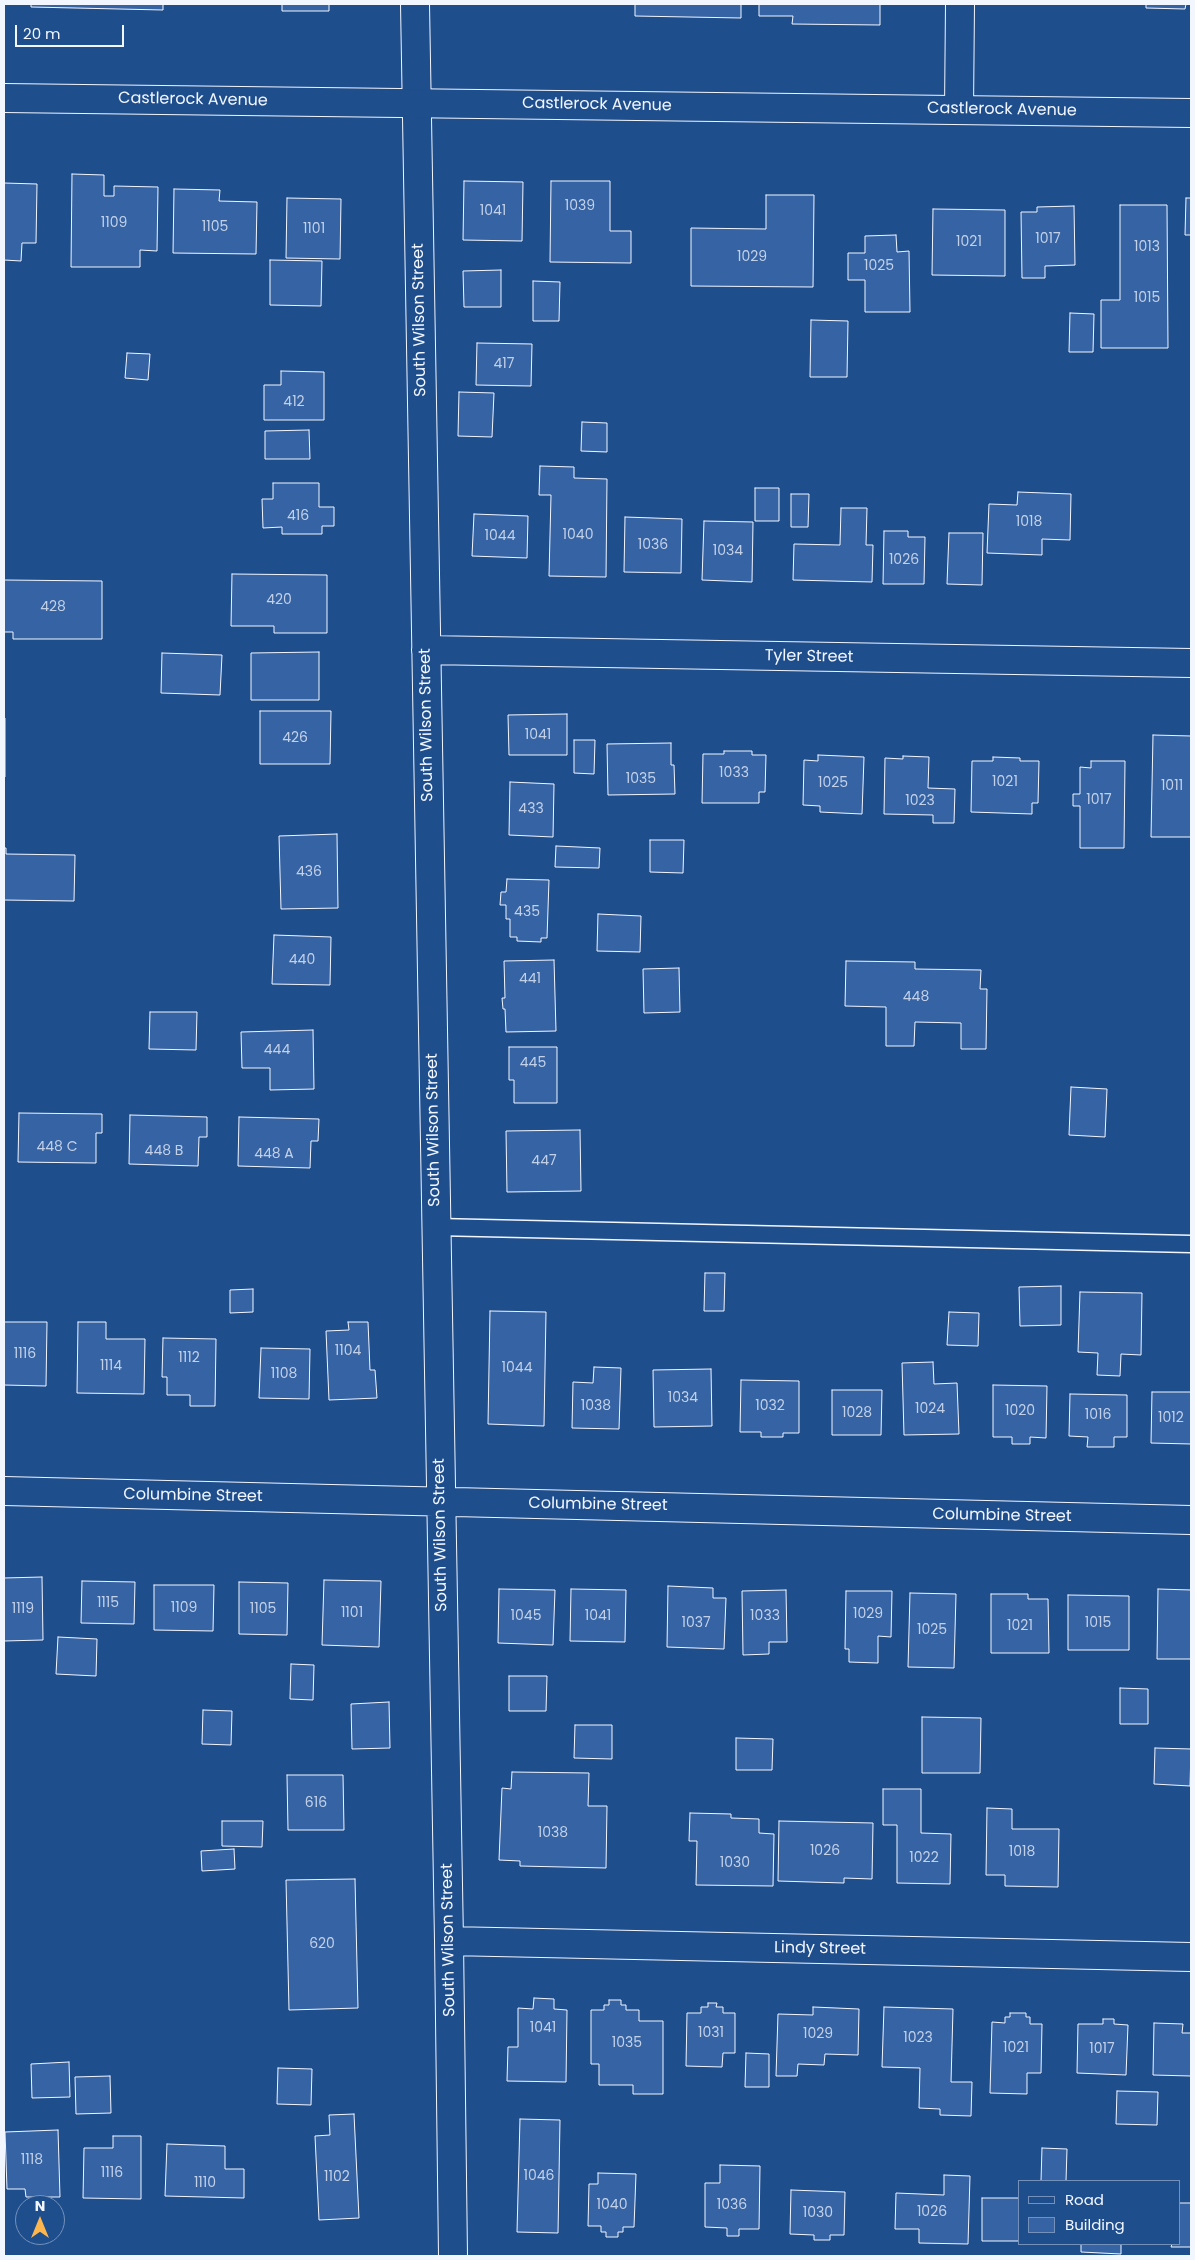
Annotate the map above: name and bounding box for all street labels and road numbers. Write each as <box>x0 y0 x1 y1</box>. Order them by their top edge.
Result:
street label: Castlerock Avenue <box>118 89 268 111</box>
street label: Castlerock Avenue <box>522 94 672 116</box>
street label: Castlerock Avenue <box>927 99 1077 121</box>
street label: South Wilson Street <box>409 243 431 397</box>
street label: Tyler Street <box>765 647 853 667</box>
street label: South Wilson Street <box>416 648 438 802</box>
street label: South Wilson Street <box>423 1053 445 1207</box>
street label: South Wilson Street <box>430 1458 452 1612</box>
street label: Columbine Street <box>123 1485 263 1507</box>
street label: Columbine Street <box>528 1494 668 1516</box>
street label: Columbine Street <box>932 1505 1072 1527</box>
street label: South Wilson Street <box>438 1863 460 2017</box>
street label: Lindy Street <box>774 1939 866 1959</box>

